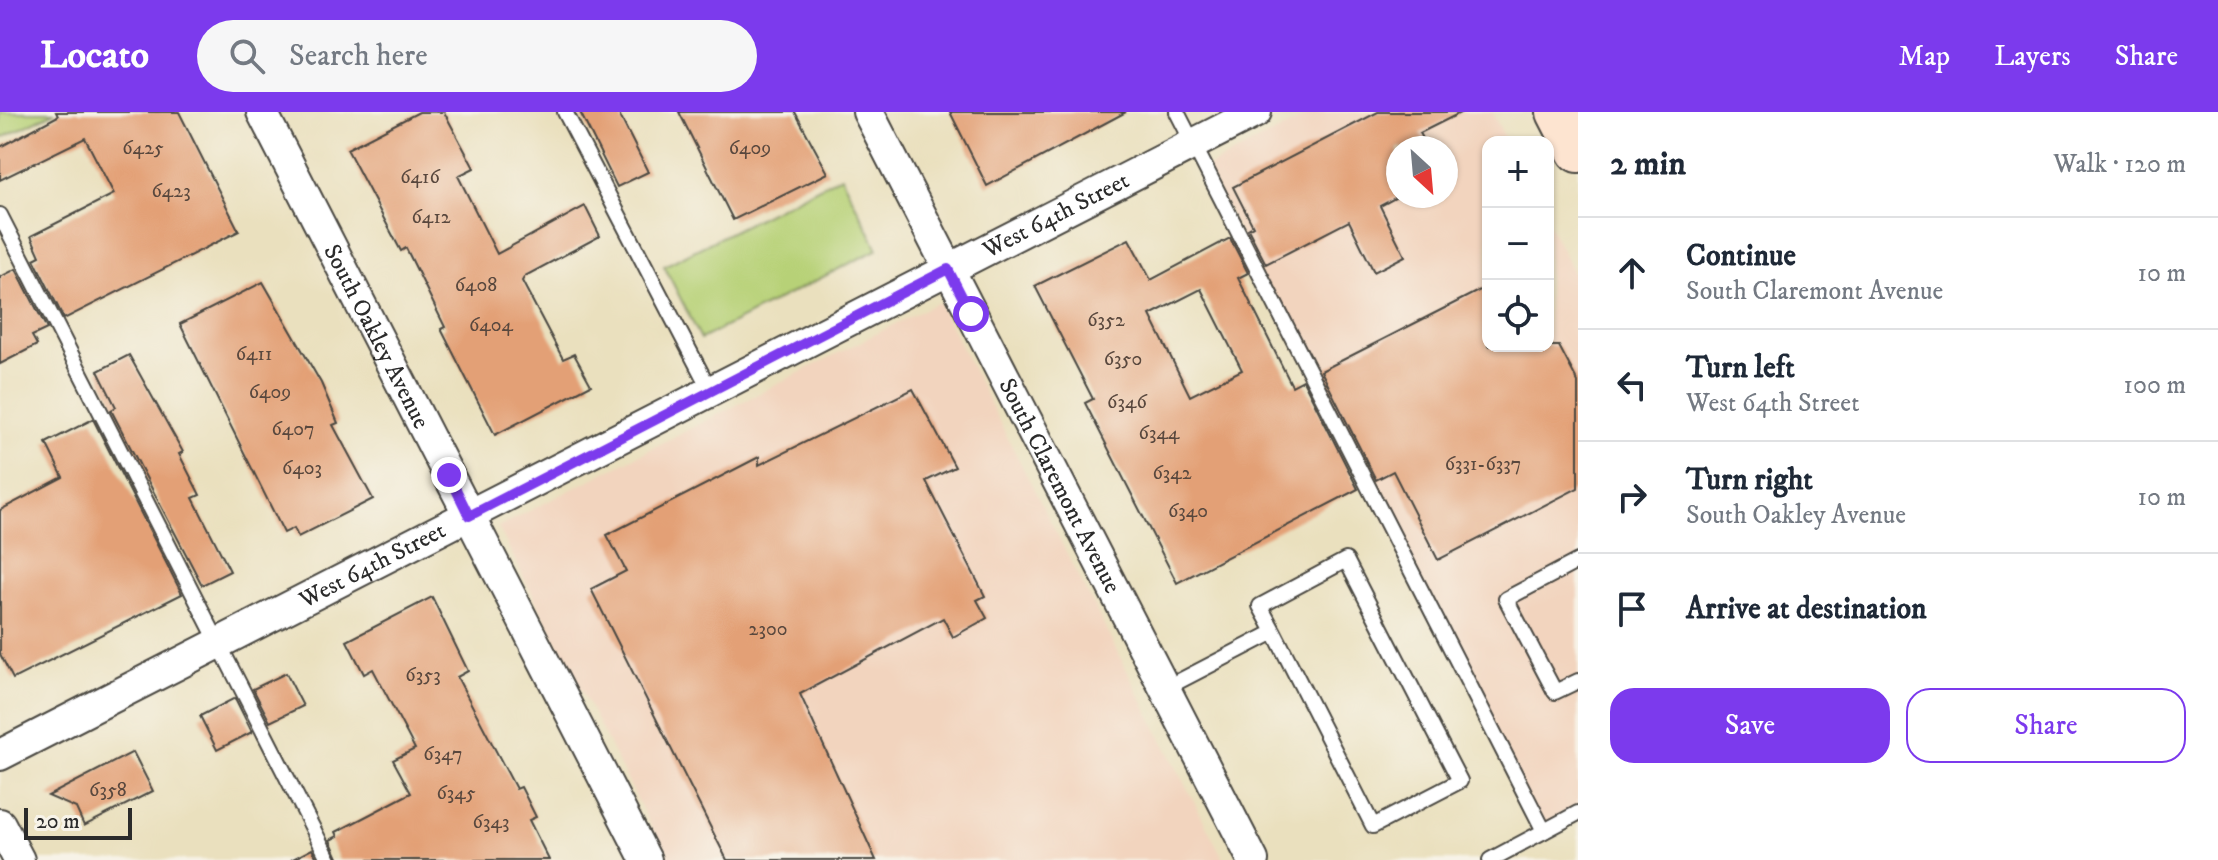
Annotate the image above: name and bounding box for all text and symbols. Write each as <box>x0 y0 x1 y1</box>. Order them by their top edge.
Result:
search box <box>197 20 757 92</box>
text: Locato <box>40 32 149 80</box>
icon: search <box>225 34 269 78</box>
text: Search here <box>289 38 428 75</box>
text: Map <box>1899 39 1950 74</box>
text: Layers <box>1994 39 2071 74</box>
text: Share <box>2115 39 2178 74</box>
house number: 6425 <box>122 136 164 161</box>
house number: 6409 <box>729 136 771 161</box>
north arrow <box>1386 136 1458 208</box>
map controls <box>1482 136 1554 352</box>
button: + <box>1482 136 1554 208</box>
text: 2 min <box>1610 143 1686 185</box>
text: Walk · 120 m <box>2053 148 2186 181</box>
house number: 6416 <box>400 165 440 190</box>
street label: West 64th Street <box>977 165 1135 266</box>
house number: 6423 <box>151 179 191 204</box>
house number: 6412 <box>411 205 451 230</box>
button: − <box>1482 208 1554 280</box>
text: Continue <box>1686 238 1796 275</box>
street label: South Oakley Avenue <box>316 239 436 434</box>
icon: ahead <box>1610 251 1654 295</box>
text: 10 m <box>2137 257 2186 290</box>
house number: 6408 <box>455 273 497 298</box>
text: South Claremont Avenue <box>1686 275 1943 308</box>
button: locate <box>1482 280 1554 352</box>
route start <box>953 296 989 332</box>
house number: 6352 <box>1087 308 1125 333</box>
house number: 6404 <box>469 313 514 338</box>
house number: 6411 <box>236 342 272 367</box>
house number: 6350 <box>1104 347 1142 372</box>
text: Turn left <box>1686 350 1795 387</box>
icon: left <box>1610 363 1654 407</box>
text: 100 m <box>2123 369 2186 402</box>
street label: South Claremont Avenue <box>992 373 1127 598</box>
house number: 6409 <box>249 380 291 405</box>
text: West 64th Street <box>1686 387 1859 420</box>
house number: 6346 <box>1107 390 1147 415</box>
house number: 6407 <box>271 417 315 442</box>
house number: 6344 <box>1139 421 1180 446</box>
house number: 6331-6337 <box>1445 452 1521 477</box>
house number: 6403 <box>282 456 322 481</box>
route end <box>431 457 467 493</box>
house number: 6342 <box>1152 461 1192 486</box>
text: Turn right <box>1686 462 1813 499</box>
icon: right <box>1610 475 1654 519</box>
text: 10 m <box>2137 481 2186 514</box>
house number: 6340 <box>1168 499 1208 524</box>
text: South Oakley Avenue <box>1686 499 1906 532</box>
street label: West 64th Street <box>294 515 451 616</box>
icon: arrive <box>1610 587 1654 631</box>
text: Arrive at destination <box>1686 591 1927 628</box>
house number: 2300 <box>749 617 787 642</box>
house number: 6353 <box>405 663 441 688</box>
button: Save <box>1610 688 1890 763</box>
button: Share <box>1906 688 2186 763</box>
house number: 6347 <box>423 742 463 767</box>
house number: 6358 <box>89 778 127 803</box>
house number: 6345 <box>436 781 476 806</box>
scale bar <box>24 804 132 840</box>
text: 20 m <box>36 808 80 835</box>
house number: 6343 <box>473 810 509 835</box>

